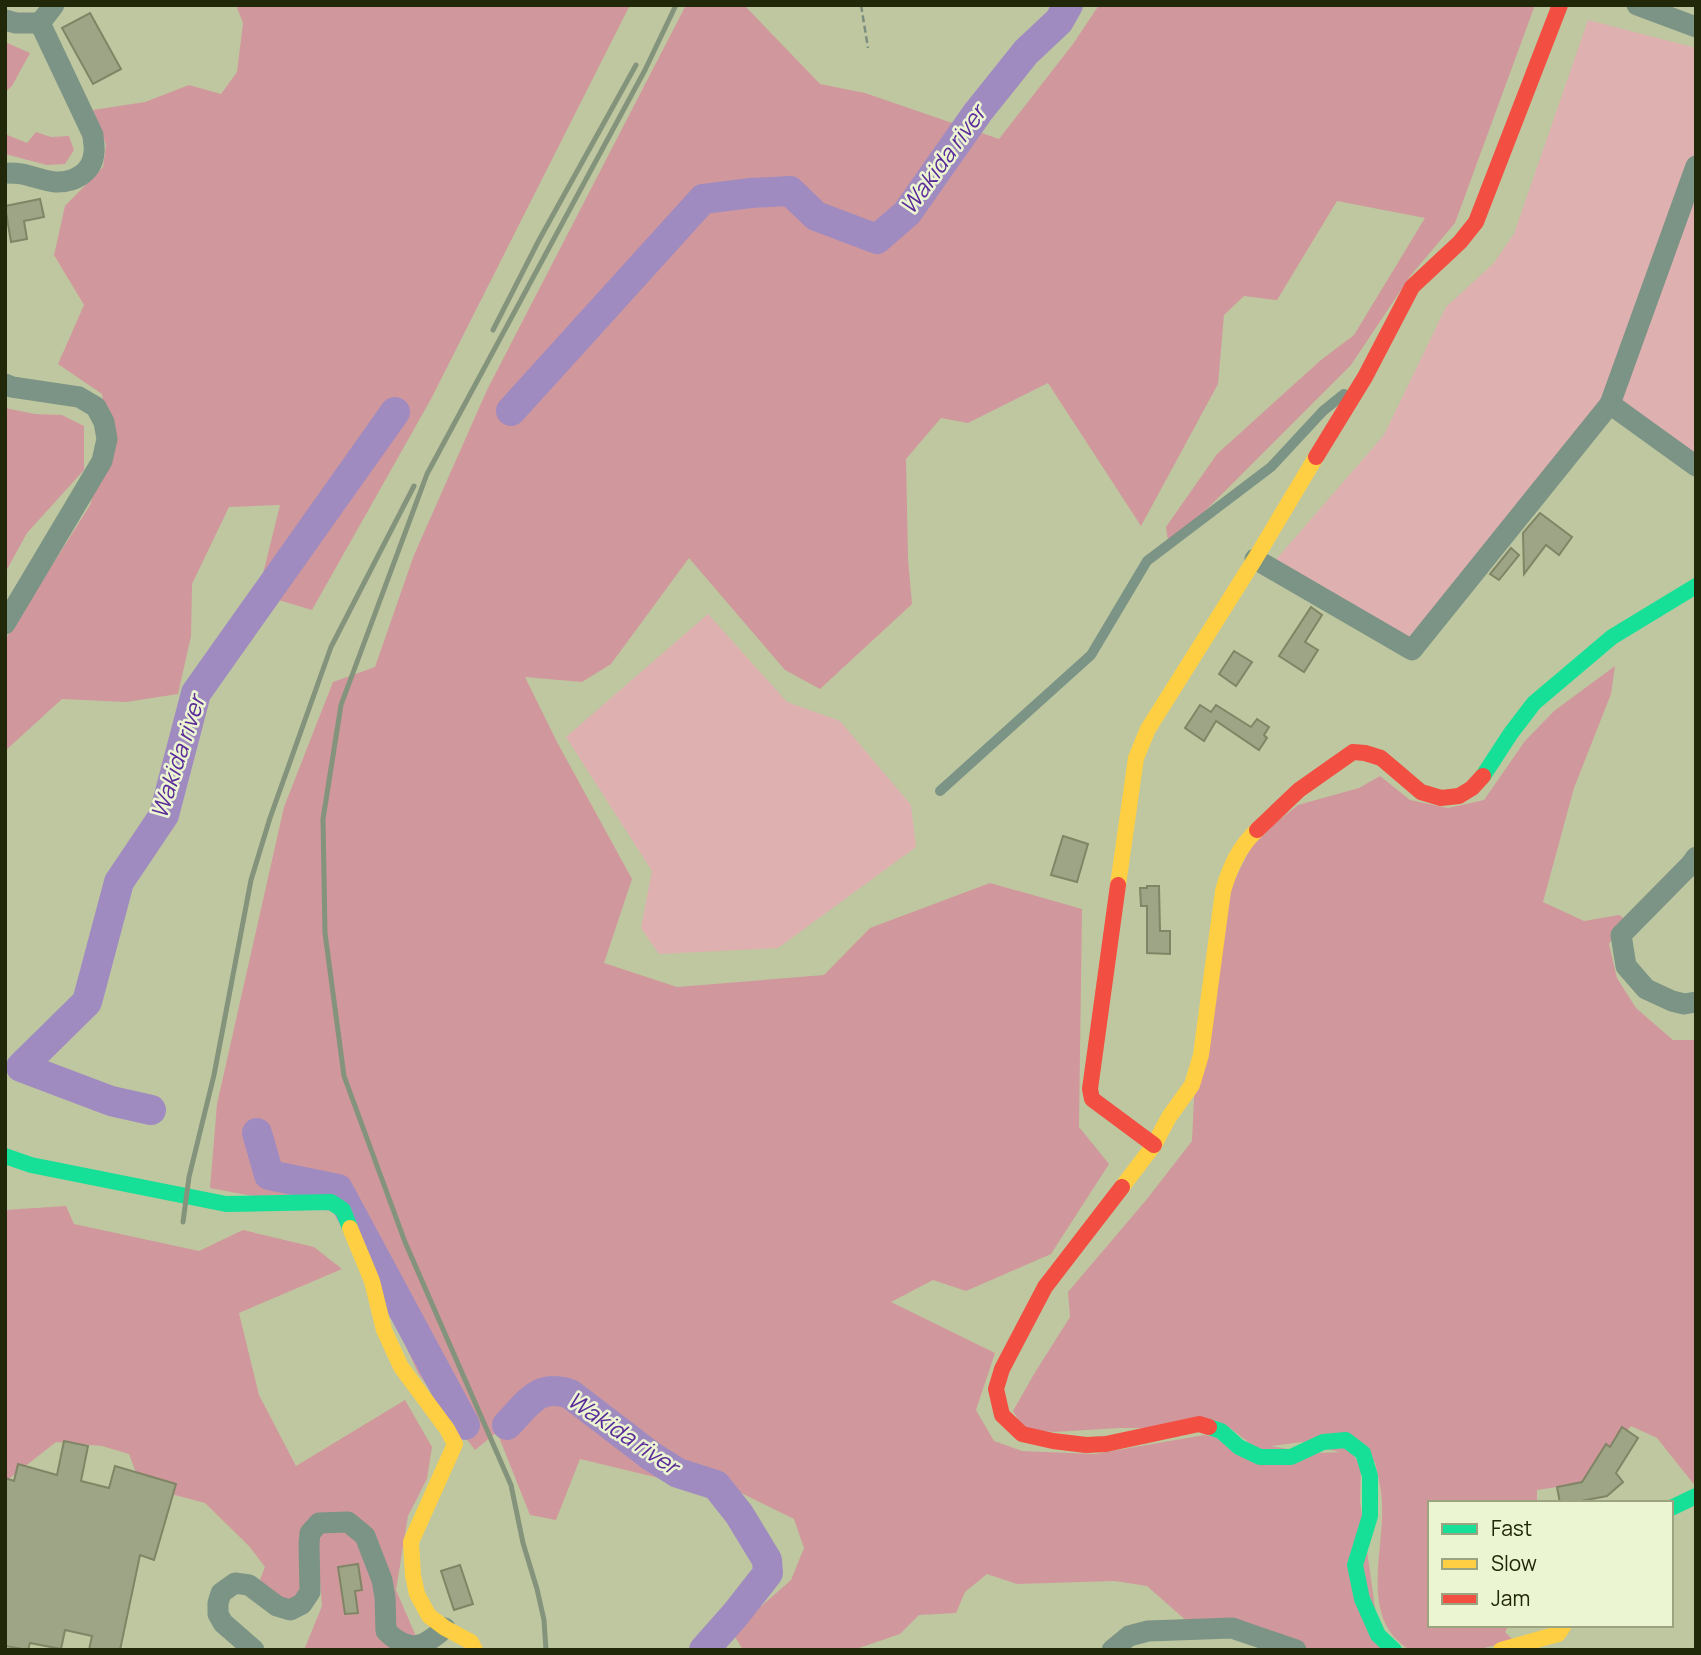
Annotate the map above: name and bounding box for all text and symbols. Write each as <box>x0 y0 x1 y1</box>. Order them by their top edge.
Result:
water label: Wakida river <box>892 96 994 220</box>
water label: Wakida river <box>142 688 213 822</box>
water label: Wakida river <box>562 1383 688 1483</box>
legend <box>1428 1501 1673 1627</box>
text: Fast <box>1491 1514 1532 1542</box>
text: Slow <box>1491 1549 1537 1577</box>
text: Jam <box>1491 1584 1530 1612</box>

